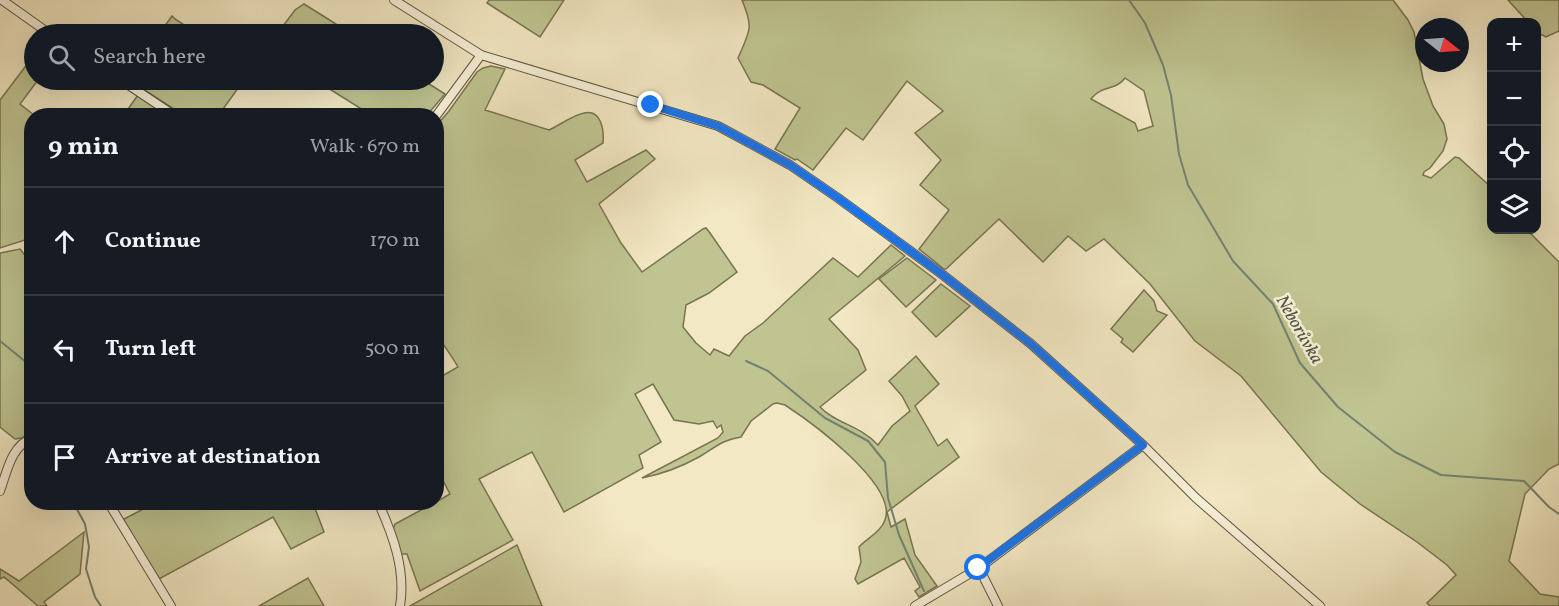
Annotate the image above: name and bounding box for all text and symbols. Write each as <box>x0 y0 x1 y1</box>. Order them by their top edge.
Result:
north arrow <box>1415 18 1469 72</box>
map controls <box>1487 18 1541 234</box>
button: + <box>1487 18 1541 72</box>
search box <box>24 24 444 90</box>
icon: search <box>45 41 78 74</box>
text: Search here <box>93 42 206 73</box>
button: − <box>1487 72 1541 126</box>
route end <box>637 91 663 117</box>
button: locate <box>1487 126 1541 180</box>
text: 9 min <box>48 129 119 165</box>
text: Walk · 670 m <box>310 133 420 161</box>
button: layers <box>1487 180 1541 234</box>
icon: ahead <box>48 225 81 258</box>
text: Continue <box>105 226 201 257</box>
text: 170 m <box>370 227 420 255</box>
water label: Neborůvka <box>1269 291 1328 369</box>
icon: left <box>48 333 81 366</box>
text: Turn left <box>105 334 196 365</box>
text: 500 m <box>365 335 420 363</box>
icon: arrive <box>48 441 81 474</box>
text: Arrive at destination <box>105 442 321 473</box>
route start <box>964 554 990 580</box>

